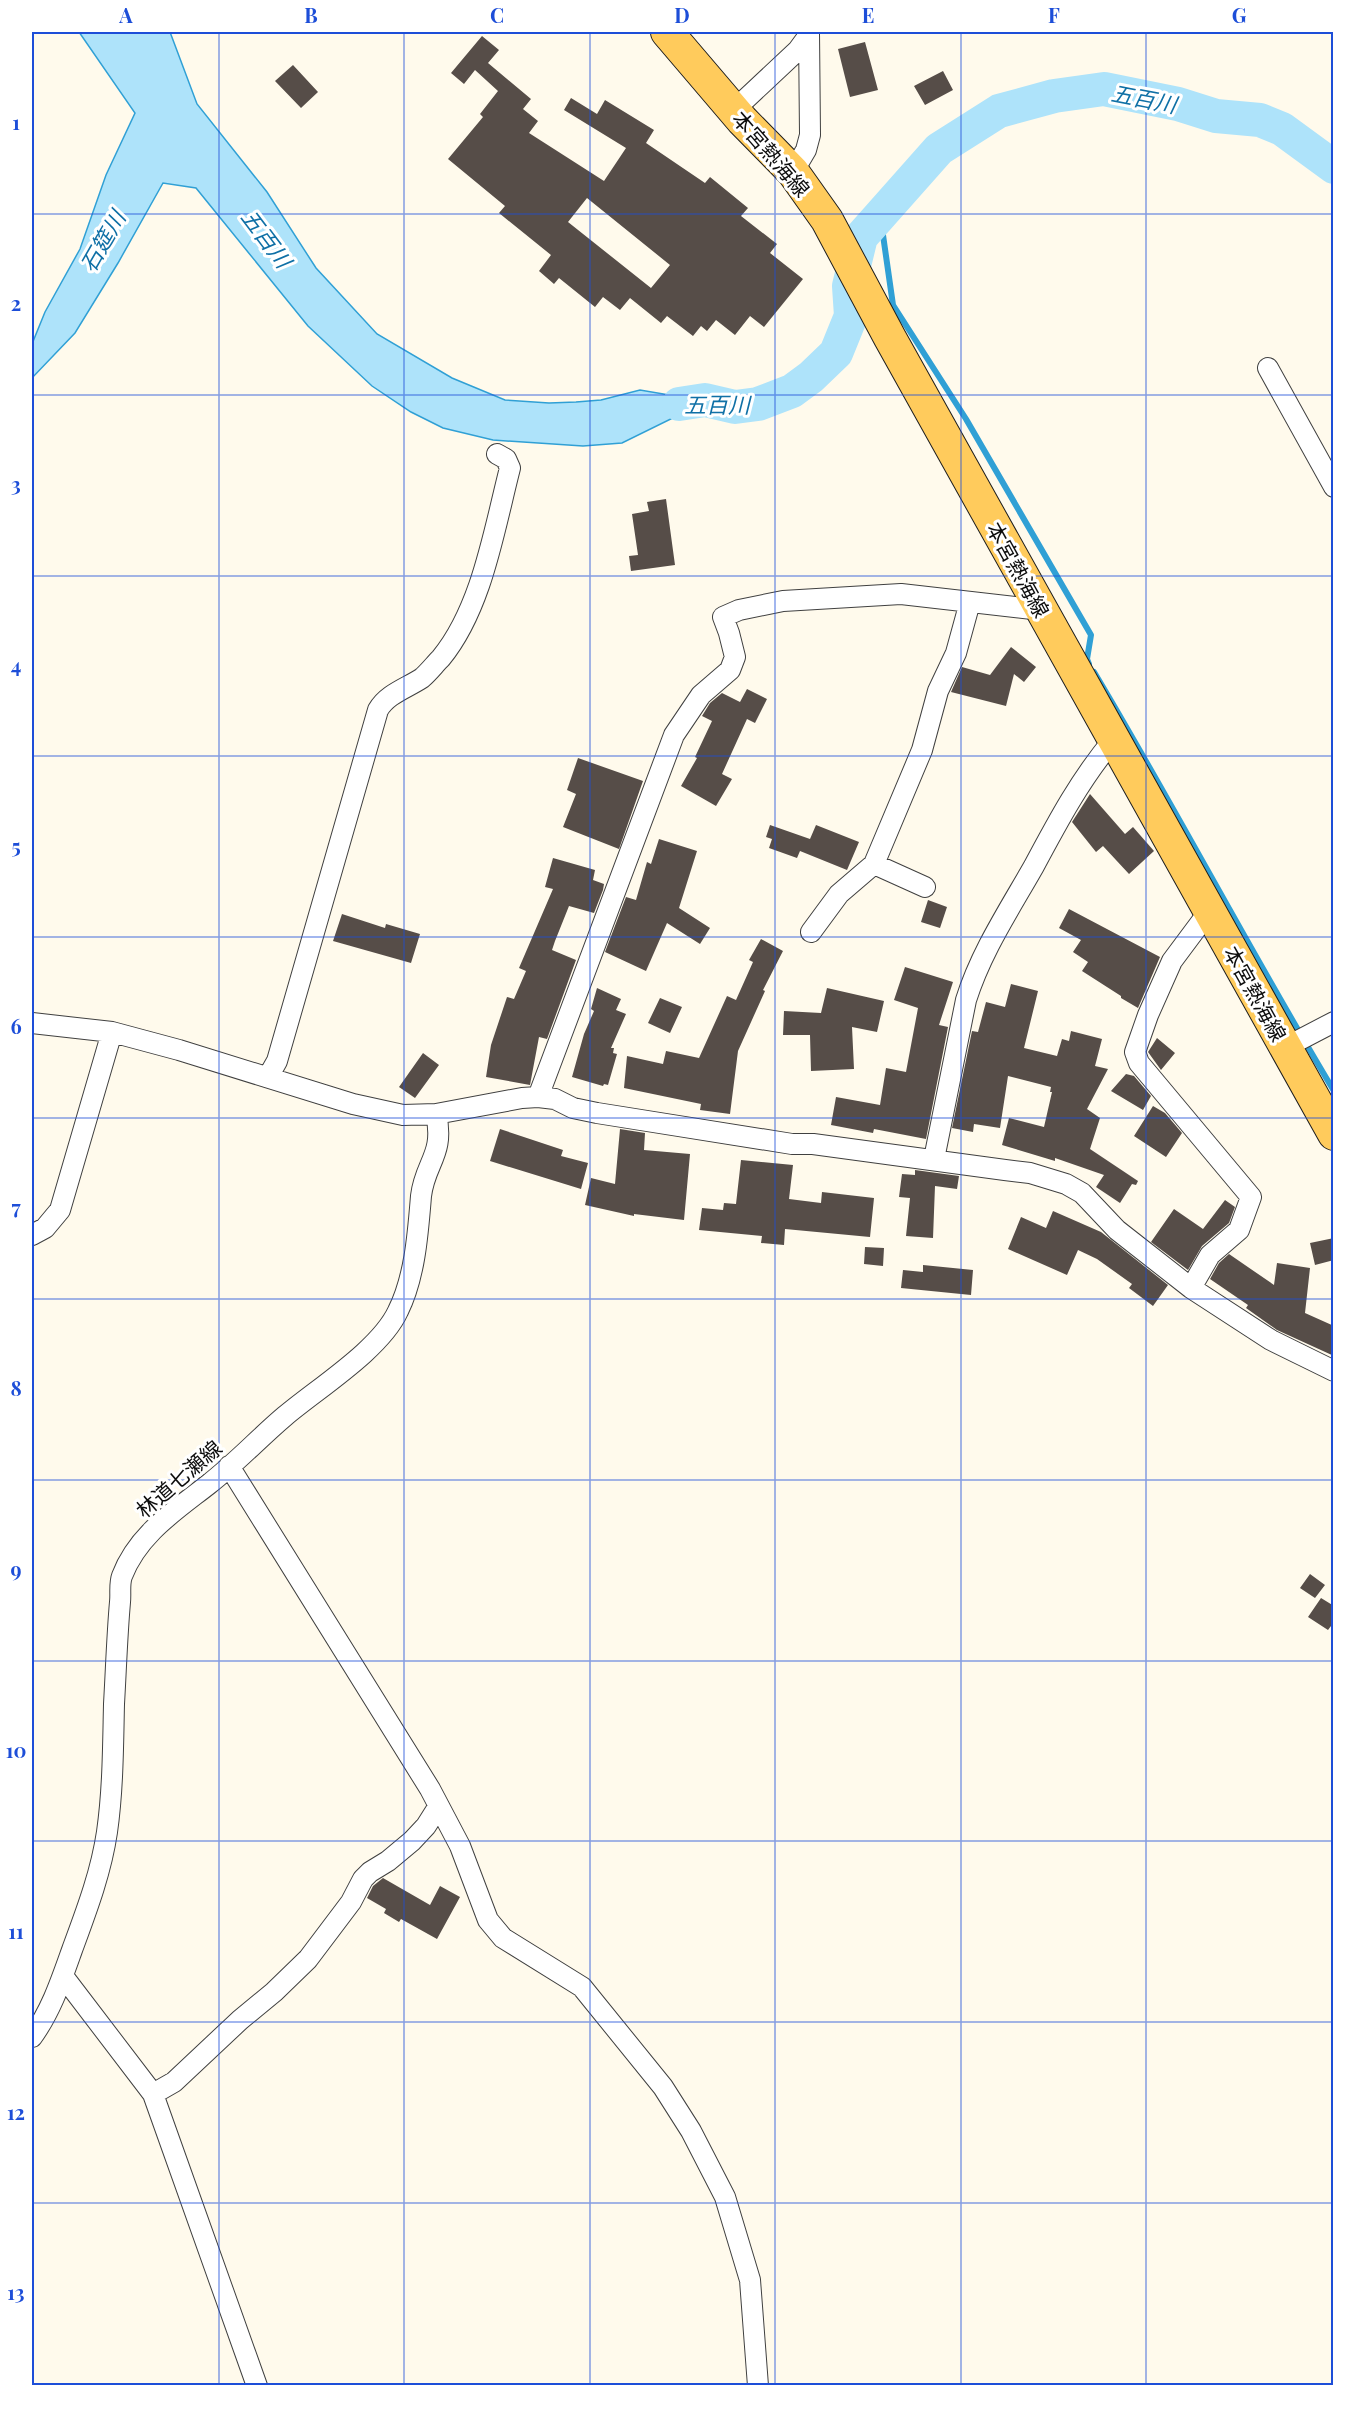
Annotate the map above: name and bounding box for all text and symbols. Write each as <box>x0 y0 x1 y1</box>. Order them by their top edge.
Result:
text: A <box>118 1 133 28</box>
text: B <box>304 1 318 28</box>
text: C <box>490 1 504 28</box>
text: D <box>674 1 690 28</box>
text: E <box>862 1 874 28</box>
text: F <box>1048 1 1060 28</box>
text: G <box>1232 1 1247 28</box>
water label: 五百川 <box>1109 77 1181 119</box>
street label: 本宮熱海線 <box>727 104 817 202</box>
text: 1 <box>12 108 20 135</box>
water label: 石筵川 <box>73 203 132 277</box>
water label: 五百川 <box>235 203 300 275</box>
text: 2 <box>11 289 21 316</box>
water label: 五百川 <box>684 389 752 419</box>
text: 3 <box>11 470 21 497</box>
street label: 本宮熱海線 <box>981 516 1057 622</box>
text: 4 <box>11 651 21 678</box>
text: 5 <box>11 832 21 859</box>
street label: 本宮熱海線 <box>1218 940 1294 1046</box>
text: 6 <box>10 1012 22 1039</box>
text: 7 <box>11 1193 21 1220</box>
text: 8 <box>10 1374 22 1401</box>
street label: 林道七瀬線 <box>129 1433 227 1523</box>
text: 9 <box>10 1555 22 1582</box>
text: 10 <box>6 1736 26 1763</box>
text: 11 <box>8 1917 24 1944</box>
text: 12 <box>7 2098 25 2125</box>
text: 13 <box>7 2278 25 2305</box>

